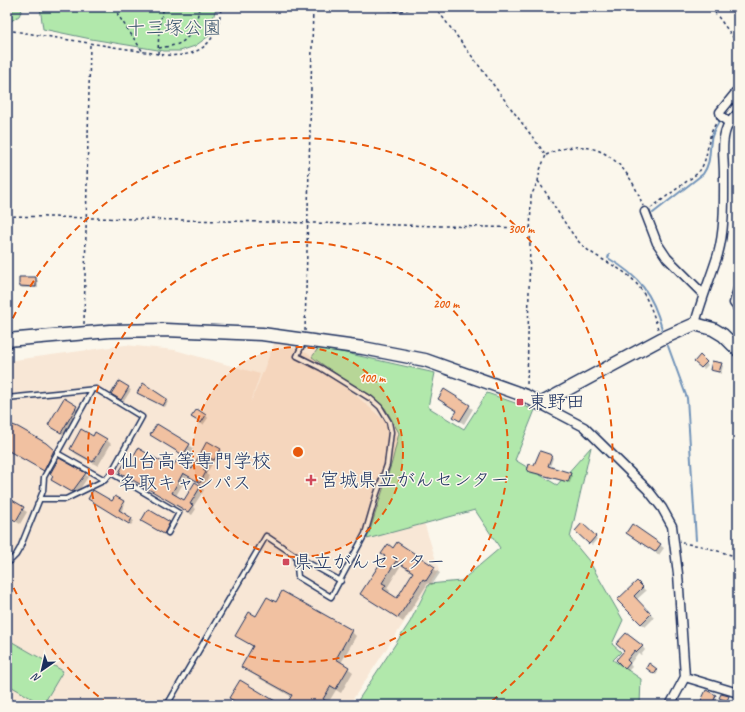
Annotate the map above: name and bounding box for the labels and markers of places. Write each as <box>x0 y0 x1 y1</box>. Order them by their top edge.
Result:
place label: 東野田 <box>528 390 585 414</box>
marker: 東野田 <box>515 397 525 407</box>
centre of rings <box>291 445 305 459</box>
place label: 仙台高等専門学校 名取キャンパス <box>119 449 271 495</box>
marker: 仙台高等専門学校 名取キャンパス <box>106 467 116 477</box>
place label: 宮城県立がんセンター <box>320 468 509 492</box>
marker: 宮城県立がんセンター <box>305 474 317 486</box>
place label: 県立がんセンター <box>294 550 445 574</box>
marker: 県立がんセンター <box>281 557 291 567</box>

